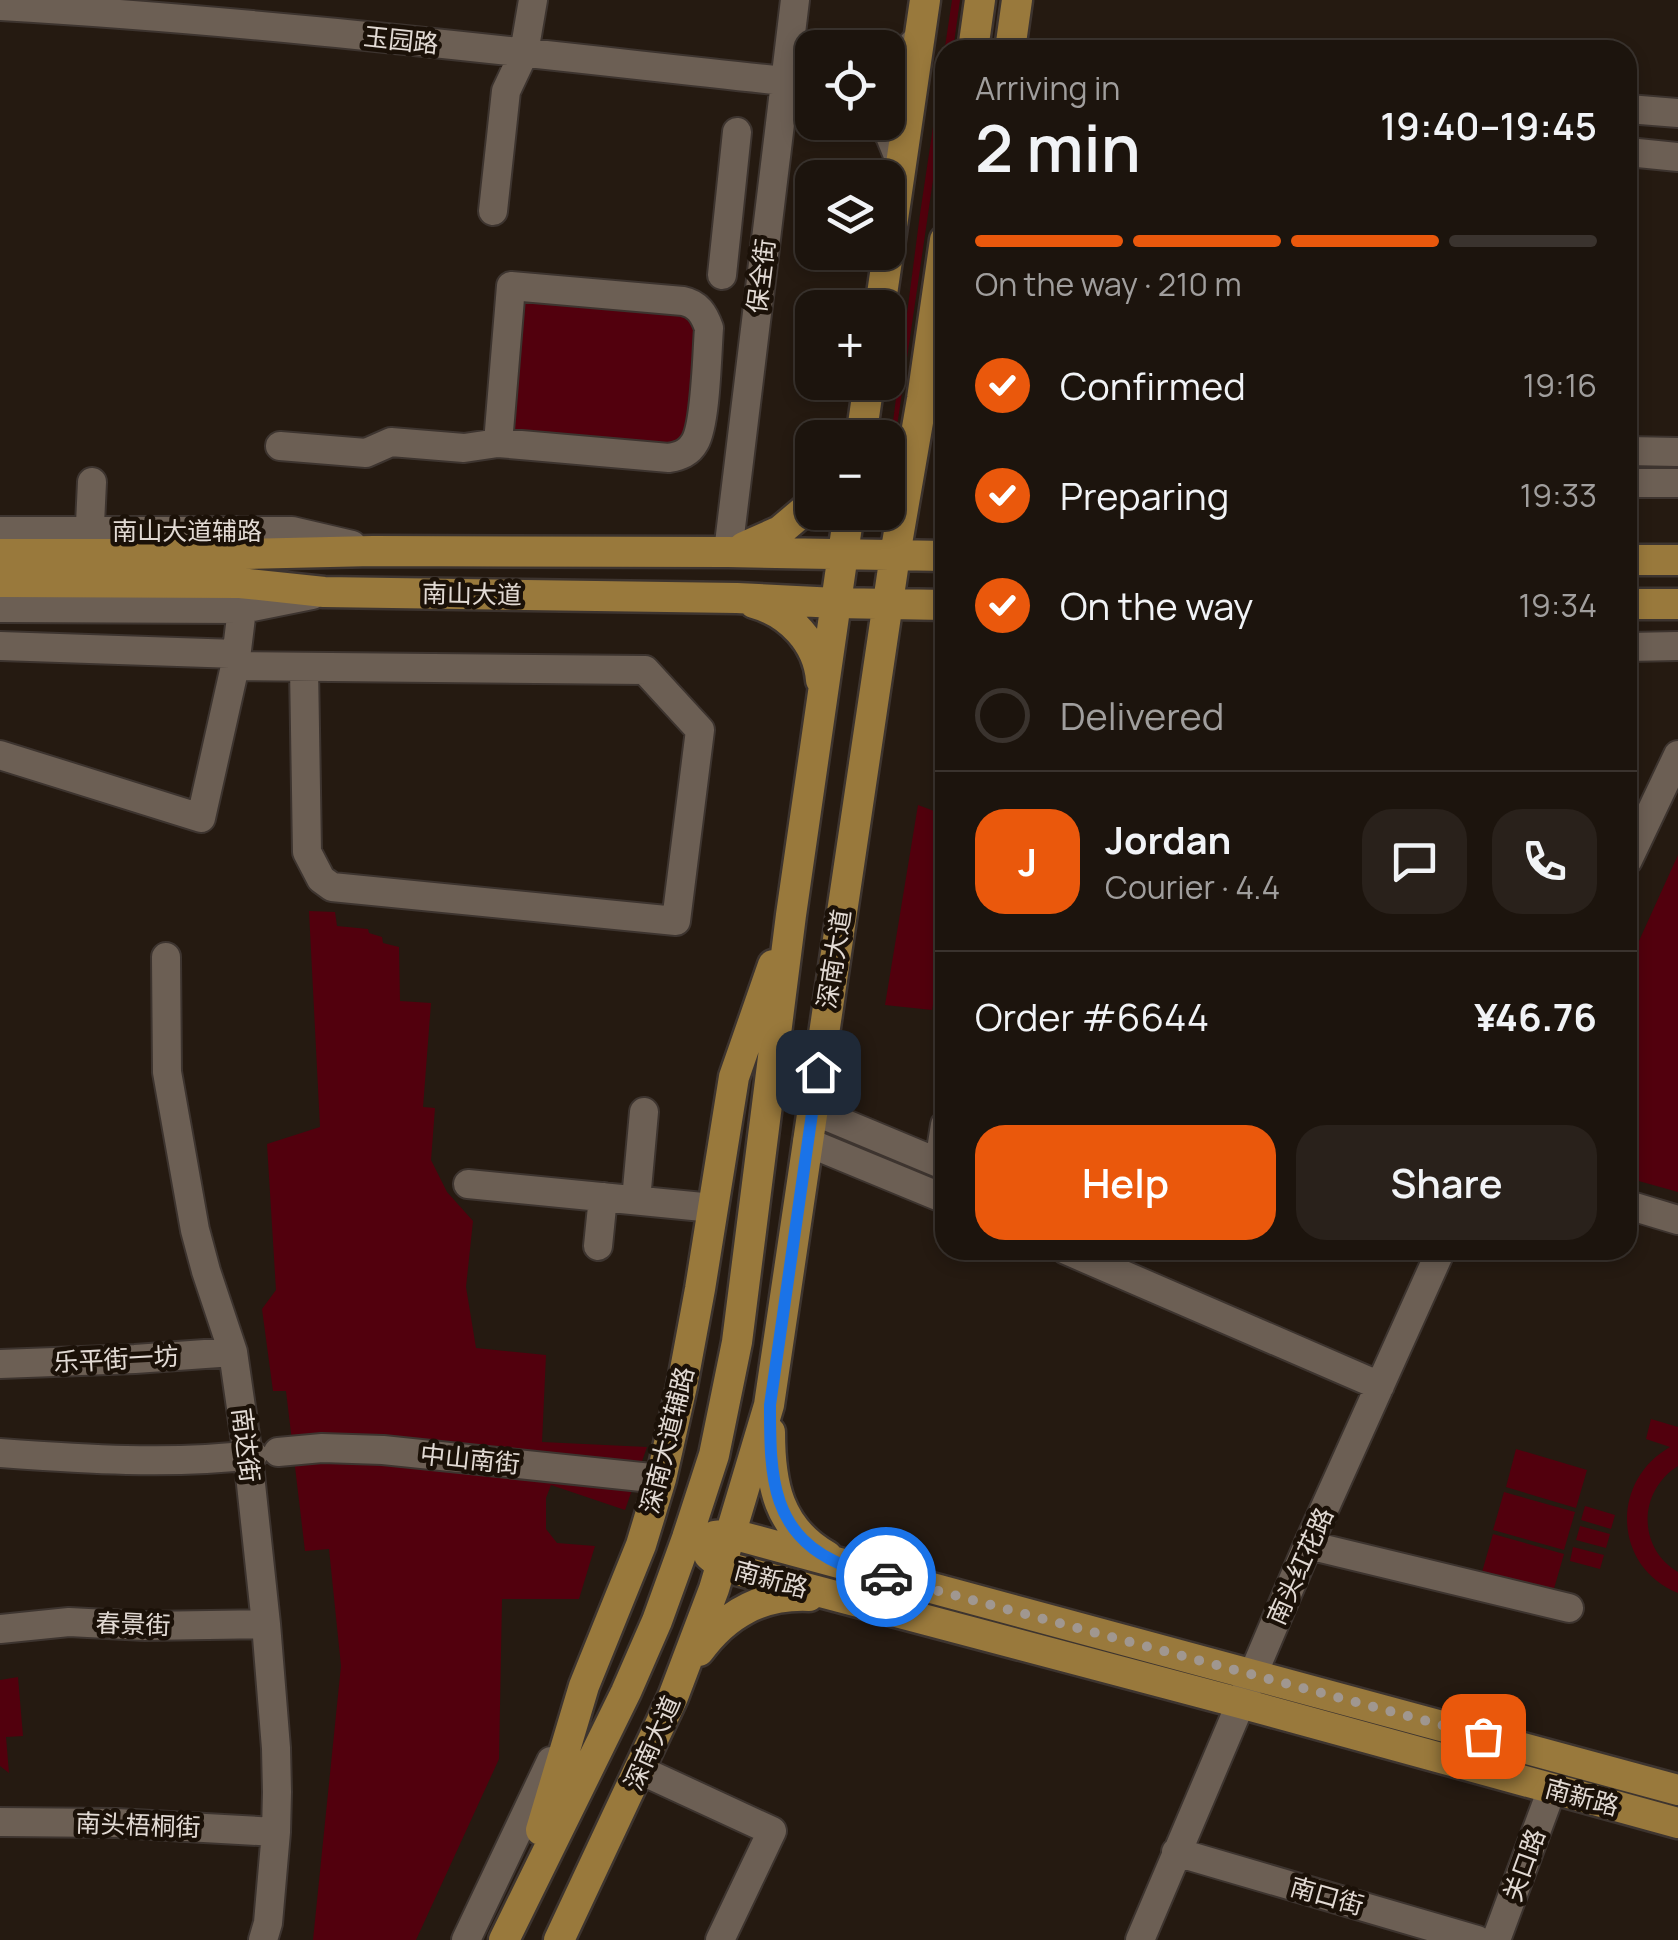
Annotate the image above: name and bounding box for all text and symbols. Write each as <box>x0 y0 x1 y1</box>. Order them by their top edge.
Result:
street label: 玉园路 <box>362 18 440 61</box>
map controls <box>795 30 905 530</box>
button: locate <box>795 30 905 140</box>
text: Arriving in <box>975 66 1120 110</box>
text: 19:40–19:45 <box>1380 99 1597 151</box>
text: 2 min <box>975 103 1141 192</box>
button: layers <box>795 160 905 270</box>
street label: 保全街 <box>739 237 782 315</box>
text: On the way · 210 m <box>975 262 1242 306</box>
button: + <box>795 290 905 400</box>
icon: check <box>975 358 1030 413</box>
text: Confirmed <box>1060 359 1246 411</box>
text: 19:16 <box>1523 363 1597 407</box>
button: − <box>795 420 905 530</box>
icon: check <box>975 468 1030 523</box>
text: Preparing <box>1060 469 1229 521</box>
text: 19:33 <box>1520 473 1597 517</box>
street label: 南山大道辅路 <box>112 513 262 548</box>
street label: 南山大道 <box>422 575 522 612</box>
icon: check <box>975 578 1030 633</box>
text: On the way <box>1060 579 1253 631</box>
text: 19:34 <box>1519 583 1597 627</box>
text: Delivered <box>1060 689 1224 741</box>
button: chat <box>1362 809 1467 914</box>
button: phone <box>1492 809 1597 914</box>
text: Jordan <box>1105 813 1231 865</box>
text: J <box>1018 835 1037 887</box>
text: Courier · 4.4 <box>1105 865 1280 909</box>
street label: 深南大道 <box>808 907 859 1011</box>
text: Order #6644 <box>975 990 1209 1042</box>
text: ¥46.76 <box>1474 990 1597 1042</box>
pin <box>776 1030 861 1115</box>
icon: home <box>791 1045 846 1100</box>
button: Help <box>975 1125 1276 1240</box>
button: Share <box>1296 1125 1597 1240</box>
street label: 乐平街一坊 <box>53 1338 179 1379</box>
street label: 深南大道辅路 <box>631 1363 702 1517</box>
street label: 南达街 <box>225 1406 268 1484</box>
street label: 中山南街 <box>418 1436 522 1481</box>
street label: 南头红花路 <box>1258 1502 1341 1630</box>
courier <box>836 1527 936 1627</box>
icon: car <box>859 1550 914 1605</box>
street label: 南新路 <box>730 1552 812 1605</box>
street label: 春景街 <box>95 1605 171 1642</box>
street label: 深南大道 <box>615 1690 688 1796</box>
pin <box>1441 1694 1526 1779</box>
icon: bag <box>1456 1709 1511 1764</box>
street label: 南新路 <box>1541 1770 1623 1823</box>
street label: 南头梧桐街 <box>75 1805 201 1844</box>
street label: 关口路 <box>1494 1824 1553 1906</box>
street label: 南口街 <box>1286 1868 1368 1923</box>

